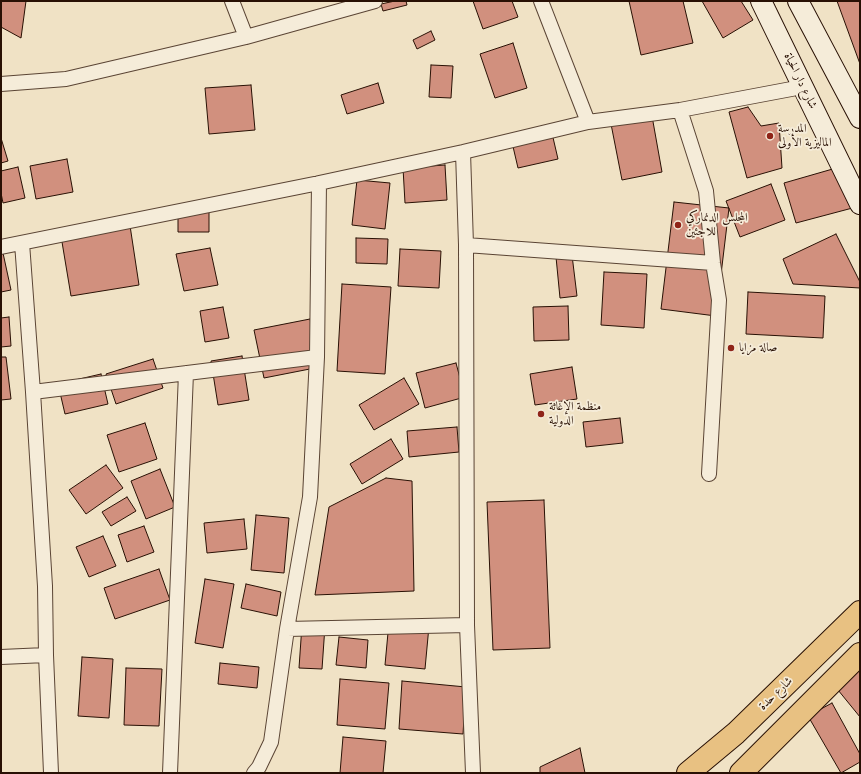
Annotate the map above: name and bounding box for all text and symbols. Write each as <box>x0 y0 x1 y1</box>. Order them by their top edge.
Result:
street label: شارع دار الحياة <box>780 51 820 111</box>
place label: المدرسة الماليزية الأولى <box>778 122 832 150</box>
marker: المدرسة الماليزية الأولى <box>765 131 775 141</box>
place label: المجلس الدنماركي للاجئين <box>686 211 748 239</box>
marker: المجلس الدنماركي للاجئين <box>673 220 683 230</box>
place label: صالة مزايا <box>739 341 777 355</box>
marker: صالة مزايا <box>726 343 736 353</box>
place label: منظمة الإغاثة الدولية <box>549 400 601 428</box>
marker: منظمة الإغاثة الدولية <box>536 409 546 419</box>
street label: شارع حدة <box>756 674 796 714</box>

